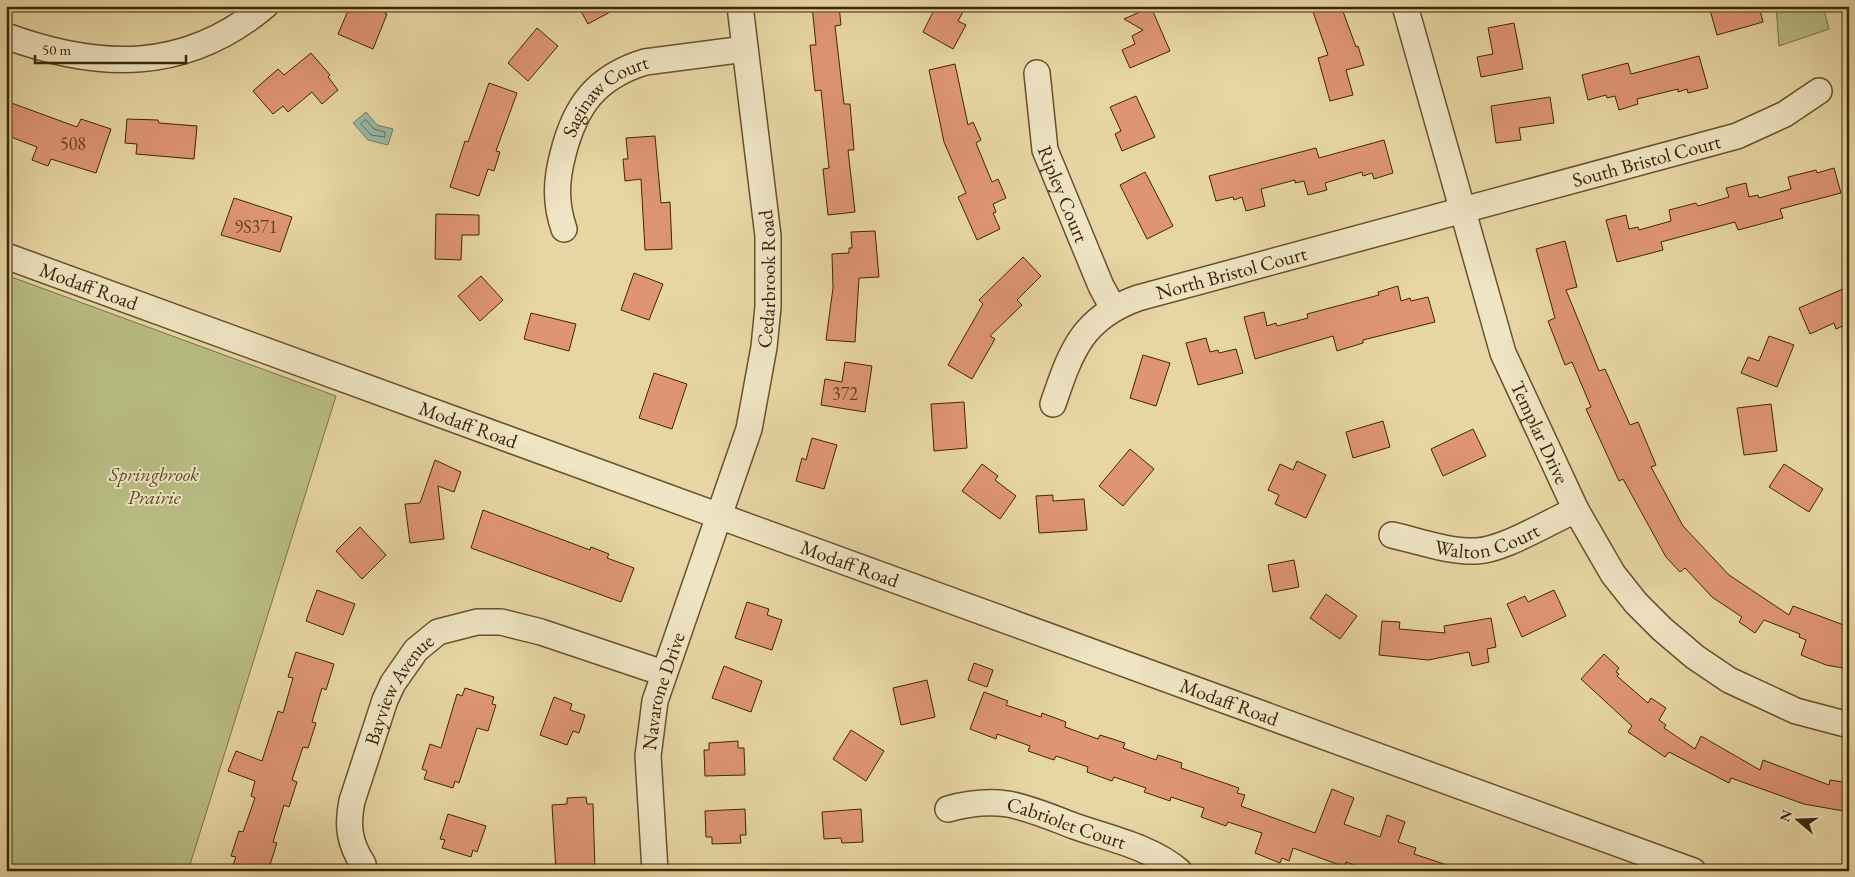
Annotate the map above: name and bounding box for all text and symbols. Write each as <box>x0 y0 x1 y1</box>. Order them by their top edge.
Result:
scale bar <box>35 32 186 64</box>
text: 50 m <box>42 40 71 59</box>
street label: Saginaw Court <box>556 49 652 141</box>
street label: South Bristol Court <box>1569 128 1724 193</box>
house number: 508 <box>60 132 86 155</box>
street label: Ripley Court <box>1032 142 1095 247</box>
street label: Cedarbrook Road <box>751 208 781 349</box>
house number: 9S371 <box>235 215 277 238</box>
street label: North Bristol Court <box>1153 240 1310 306</box>
street label: Modaff Road <box>36 256 142 316</box>
street label: Templar Drive <box>1505 376 1575 488</box>
house number: 372 <box>832 382 858 405</box>
street label: Modaff Road <box>415 395 522 455</box>
park label: Springbrook Prairie <box>108 461 199 510</box>
street label: Walton Court <box>1432 517 1544 564</box>
street label: Modaff Road <box>797 534 903 594</box>
street label: Bayview Avenue <box>358 628 439 748</box>
street label: Navarone Drive <box>636 628 691 752</box>
street label: Modaff Road <box>1176 672 1283 732</box>
street label: Cabriolet Court <box>1004 791 1130 855</box>
north arrow <box>1772 794 1822 844</box>
text: N <box>1775 807 1796 824</box>

